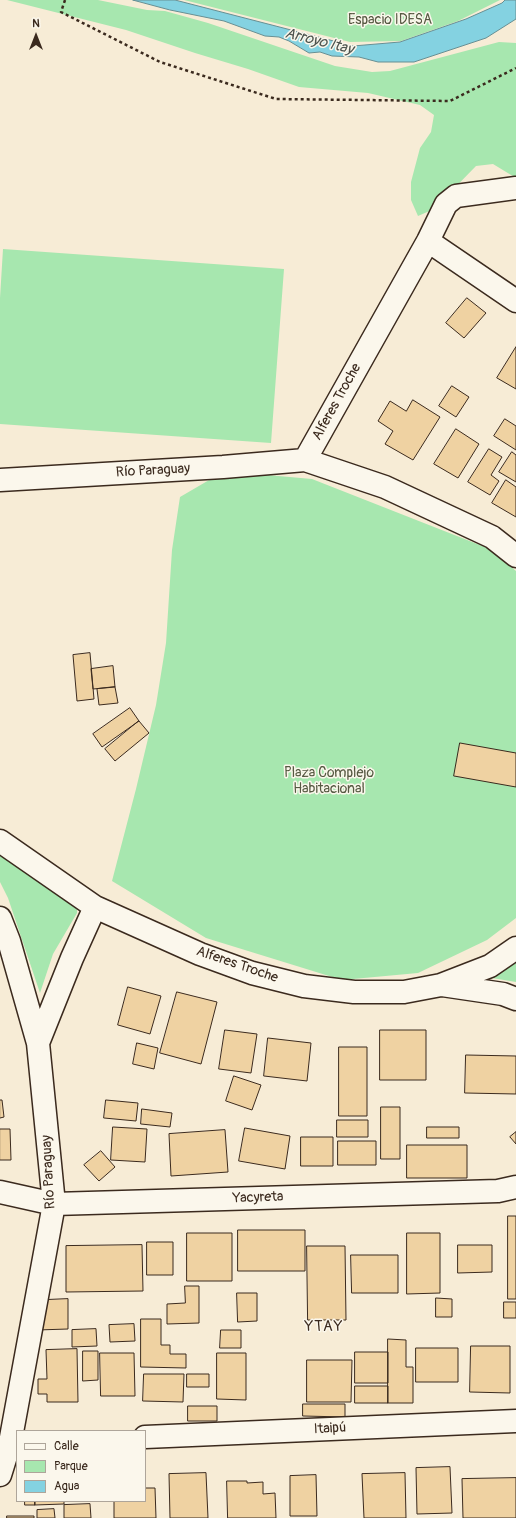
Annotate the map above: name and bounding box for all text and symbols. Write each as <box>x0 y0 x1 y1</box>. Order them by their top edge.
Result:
park label: Espacio IDESA <box>348 12 432 28</box>
north arrow <box>16 16 56 56</box>
text: N <box>32 17 40 30</box>
water label: Arroyo Itay <box>283 25 355 59</box>
street label: Alferes Troche <box>309 361 365 443</box>
street label: Río Paraguay <box>115 461 191 481</box>
park label: Plaza Complejo Habitacional <box>284 765 374 798</box>
street label: Alferes Troche <box>194 943 280 987</box>
street label: Río Paraguay <box>39 1134 59 1210</box>
street label: Yacyreta <box>232 1189 284 1207</box>
district label: YTAY <box>304 1318 344 1336</box>
street label: Itaipú <box>313 1420 347 1438</box>
legend <box>16 1430 146 1502</box>
text: Calle <box>54 1439 79 1454</box>
text: Parque <box>54 1459 88 1474</box>
text: Agua <box>54 1479 79 1494</box>

